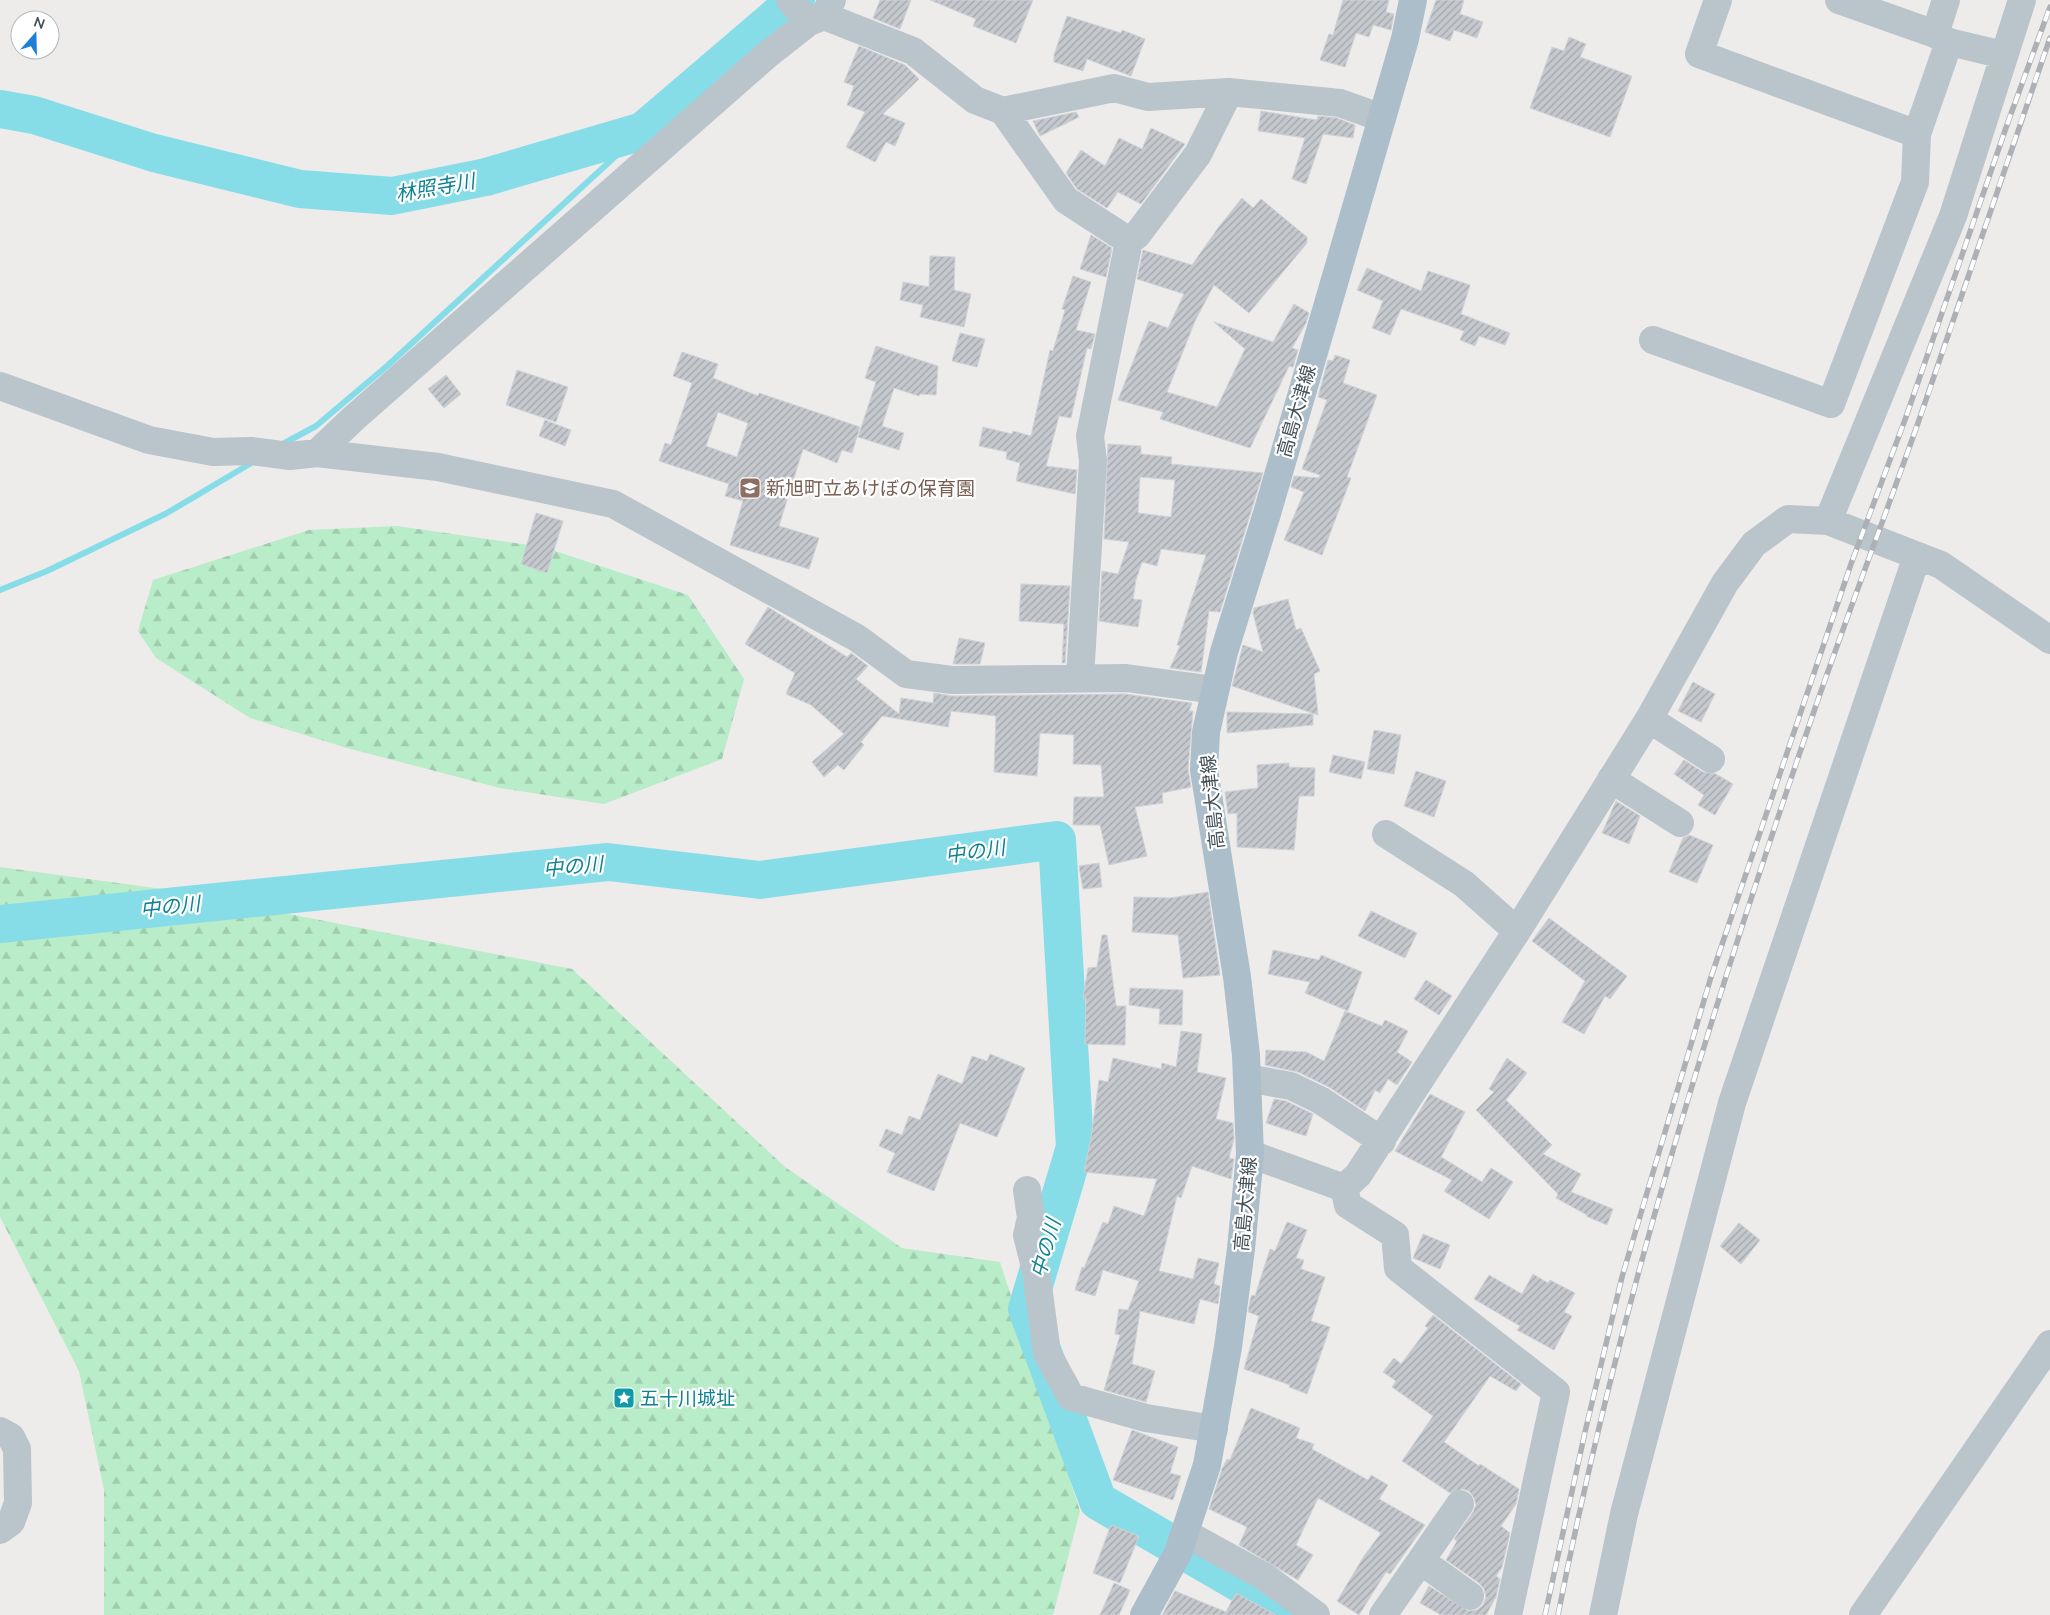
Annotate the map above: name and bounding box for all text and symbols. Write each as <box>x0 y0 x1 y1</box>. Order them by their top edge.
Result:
north arrow <box>10 10 60 60</box>
text: N <box>31 13 47 33</box>
water label: 林照寺川 <box>393 167 479 206</box>
street label: 高島大津線 <box>1271 362 1321 460</box>
school or university icon: 新旭町立あけぼの保育園 <box>738 476 762 500</box>
place label: 新旭町立あけぼの保育園 <box>766 476 975 500</box>
street label: 高島大津線 <box>1195 753 1229 851</box>
water label: 中の川 <box>944 834 1008 868</box>
water label: 中の川 <box>542 851 606 881</box>
water label: 中の川 <box>139 890 203 922</box>
street label: 高島大津線 <box>1229 1156 1261 1252</box>
water label: 中の川 <box>1025 1214 1066 1280</box>
place icon: 五十川城址 <box>612 1386 636 1410</box>
place label: 五十川城址 <box>640 1386 735 1410</box>

